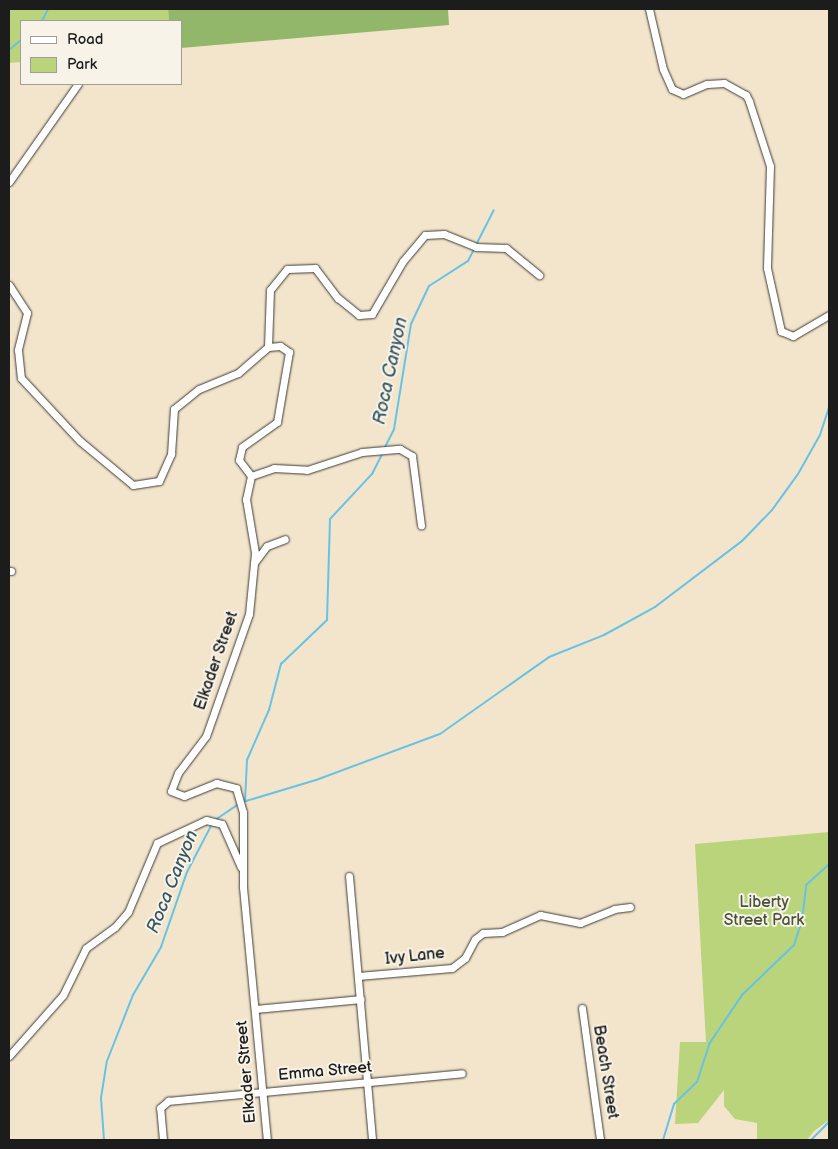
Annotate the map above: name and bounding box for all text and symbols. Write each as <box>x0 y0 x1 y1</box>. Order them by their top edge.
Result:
legend <box>20 20 182 85</box>
text: Road <box>67 30 103 49</box>
text: Park <box>67 55 97 74</box>
water label: Roca Canyon <box>369 315 413 427</box>
street label: Elkader Street <box>191 609 243 713</box>
water label: Roca Canyon <box>143 827 203 937</box>
park label: Liberty Street Park <box>724 893 804 931</box>
street label: Ivy Lane <box>384 944 446 970</box>
street label: Elkader Street <box>233 1020 261 1124</box>
street label: Beach Street <box>588 1024 622 1120</box>
street label: Emma Street <box>277 1058 373 1086</box>

